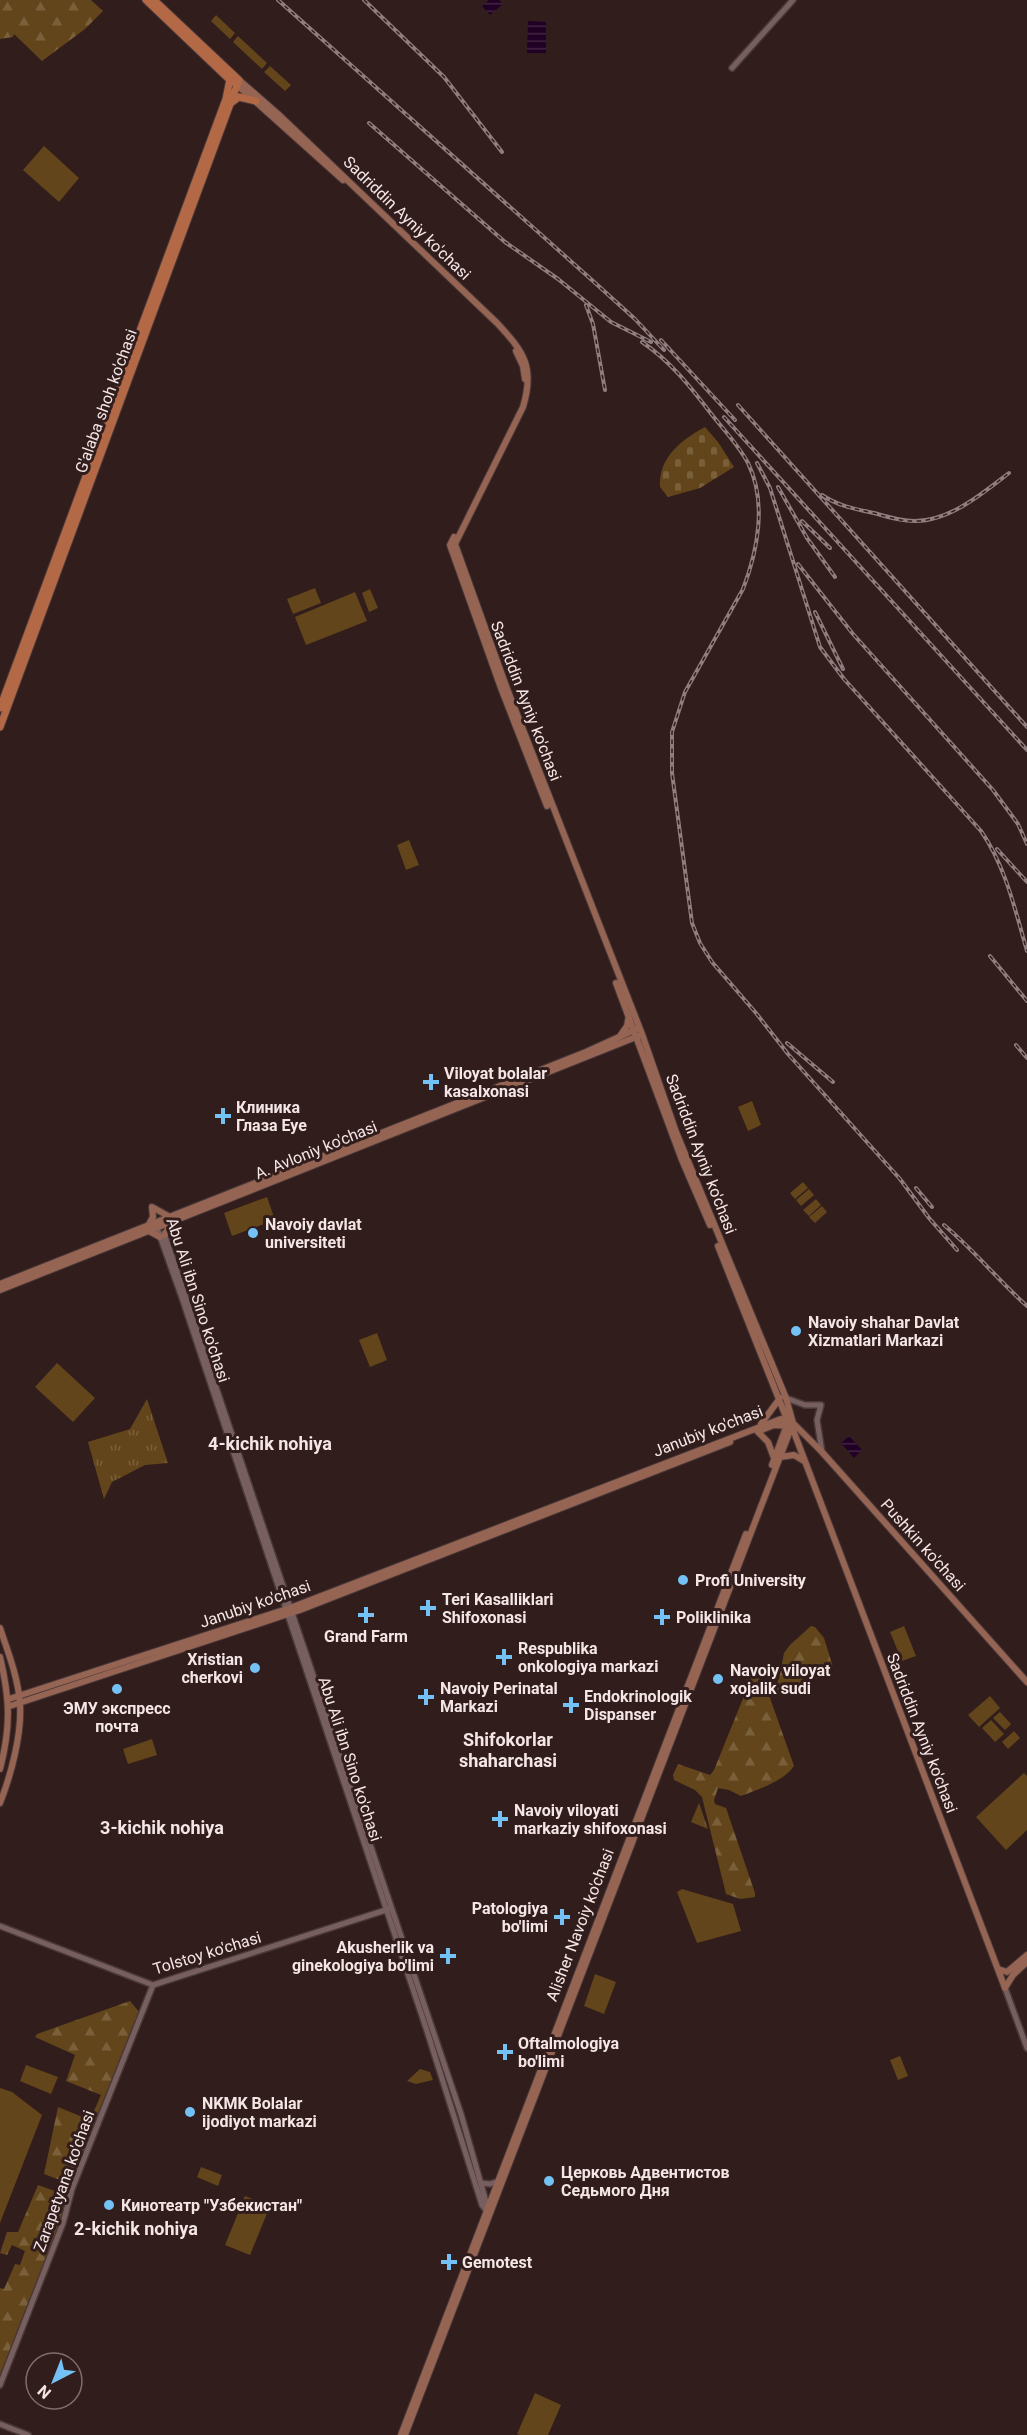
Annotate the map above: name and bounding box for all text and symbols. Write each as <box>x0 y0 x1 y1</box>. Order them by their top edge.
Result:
street label: Sadriddin Ayniy ko'chasi <box>339 152 475 284</box>
street label: G'alaba shoh ko'chasi <box>71 326 141 476</box>
street label: Sadriddin Ayniy ko'chasi <box>487 618 565 784</box>
place label: Viloyat bolalar kasalxonasi <box>444 1064 547 1101</box>
street label: Sadriddin Ayniy ko'chasi <box>662 1071 740 1237</box>
marker: Viloyat bolalar kasalxonasi <box>422 1073 440 1091</box>
place label: Клиника Глаза Eye <box>236 1098 307 1135</box>
marker: Клиника Глаза Eye <box>214 1107 232 1125</box>
street label: A. Avloniy ko'chasi <box>252 1117 380 1183</box>
street label: Abu Ali ibn Sino ko'chasi <box>162 1215 234 1385</box>
place label: Navoiy davlat universiteti <box>265 1215 362 1252</box>
marker: Navoiy davlat universiteti <box>246 1226 260 1240</box>
place label: Navoiy shahar Davlat Xizmatlari Markazi <box>808 1313 960 1350</box>
marker: Navoiy shahar Davlat Xizmatlari Markazi <box>789 1324 803 1338</box>
street label: Janubiy ko'chasi <box>650 1401 766 1461</box>
district label: 4-kichik nohiya <box>208 1433 332 1454</box>
street label: Pushkin ko'chasi <box>877 1495 969 1595</box>
place label: Profi University <box>695 1571 807 1590</box>
marker: Profi University <box>676 1573 690 1587</box>
street label: Janubiy ko'chasi <box>197 1576 313 1632</box>
place label: Teri Kasalliklari Shifoxonasi <box>442 1590 554 1627</box>
marker: Teri Kasalliklari Shifoxonasi <box>419 1599 437 1617</box>
marker: Grand Farm <box>357 1606 375 1624</box>
marker: Poliklinika <box>653 1608 671 1626</box>
place label: Poliklinika <box>676 1608 751 1627</box>
place label: Grand Farm <box>324 1627 408 1646</box>
place label: Respublika onkologiya markazi <box>518 1639 658 1676</box>
marker: Respublika onkologiya markazi <box>495 1648 513 1666</box>
place label: Xristian cherkovi <box>181 1650 243 1687</box>
street label: Sadriddin Ayniy ko'chasi <box>883 1650 961 1816</box>
marker: Xristian cherkovi <box>248 1661 262 1675</box>
place label: Navoiy viloyat xojalik sudi <box>730 1661 831 1698</box>
marker: Navoiy viloyat xojalik sudi <box>711 1672 725 1686</box>
street label: Abu Ali ibn Sino ko'chasi <box>314 1674 386 1844</box>
place label: Navoiy Perinatal Markazi <box>440 1679 558 1716</box>
marker: ЭМУ экспресс почта <box>110 1682 124 1696</box>
place label: Endokrinologik Dispanser <box>584 1687 692 1724</box>
marker: Navoiy Perinatal Markazi <box>417 1688 435 1706</box>
marker: Endokrinologik Dispanser <box>562 1696 580 1714</box>
place label: ЭМУ экспресс почта <box>63 1699 171 1736</box>
district label: Shifokorlar shaharchasi <box>459 1729 557 1771</box>
place label: Navoiy viloyati markaziy shifoxonasi <box>514 1801 667 1838</box>
marker: Navoiy viloyati markaziy shifoxonasi <box>491 1810 509 1828</box>
district label: 3-kichik nohiya <box>100 1817 224 1838</box>
street label: Alisher Navoiy ko'chasi <box>542 1846 618 2004</box>
place label: Patologiya bo'limi <box>472 1899 548 1936</box>
marker: Patologiya bo'limi <box>553 1908 571 1926</box>
street label: Tolstoy ko'chasi <box>151 1928 263 1978</box>
place label: Akusherlik va ginekologiya bo'limi <box>292 1938 434 1975</box>
marker: Akusherlik va ginekologiya bo'limi <box>439 1947 457 1965</box>
place label: Oftalmologiya bo'limi <box>518 2034 619 2071</box>
marker: Oftalmologiya bo'limi <box>496 2043 514 2061</box>
place label: NKMK Bolalar ijodiyot markazi <box>202 2094 317 2131</box>
marker: NKMK Bolalar ijodiyot markazi <box>183 2105 197 2119</box>
street label: Zarapetyana ko'chasi <box>30 2108 98 2254</box>
place label: Церковь Адвентистов Седьмого Дня <box>561 2163 729 2200</box>
marker: Церковь Адвентистов Седьмого Дня <box>542 2174 556 2188</box>
place label: Кинотеатр "Узбекистан" <box>121 2196 302 2215</box>
marker: Кинотеатр "Узбекистан" <box>102 2198 116 2212</box>
district label: 2-kichik nohiya <box>74 2218 198 2239</box>
marker: Gemotest <box>440 2253 458 2271</box>
place label: Gemotest <box>462 2253 533 2272</box>
north arrow <box>24 2351 84 2411</box>
text: N <box>34 2381 55 2403</box>

